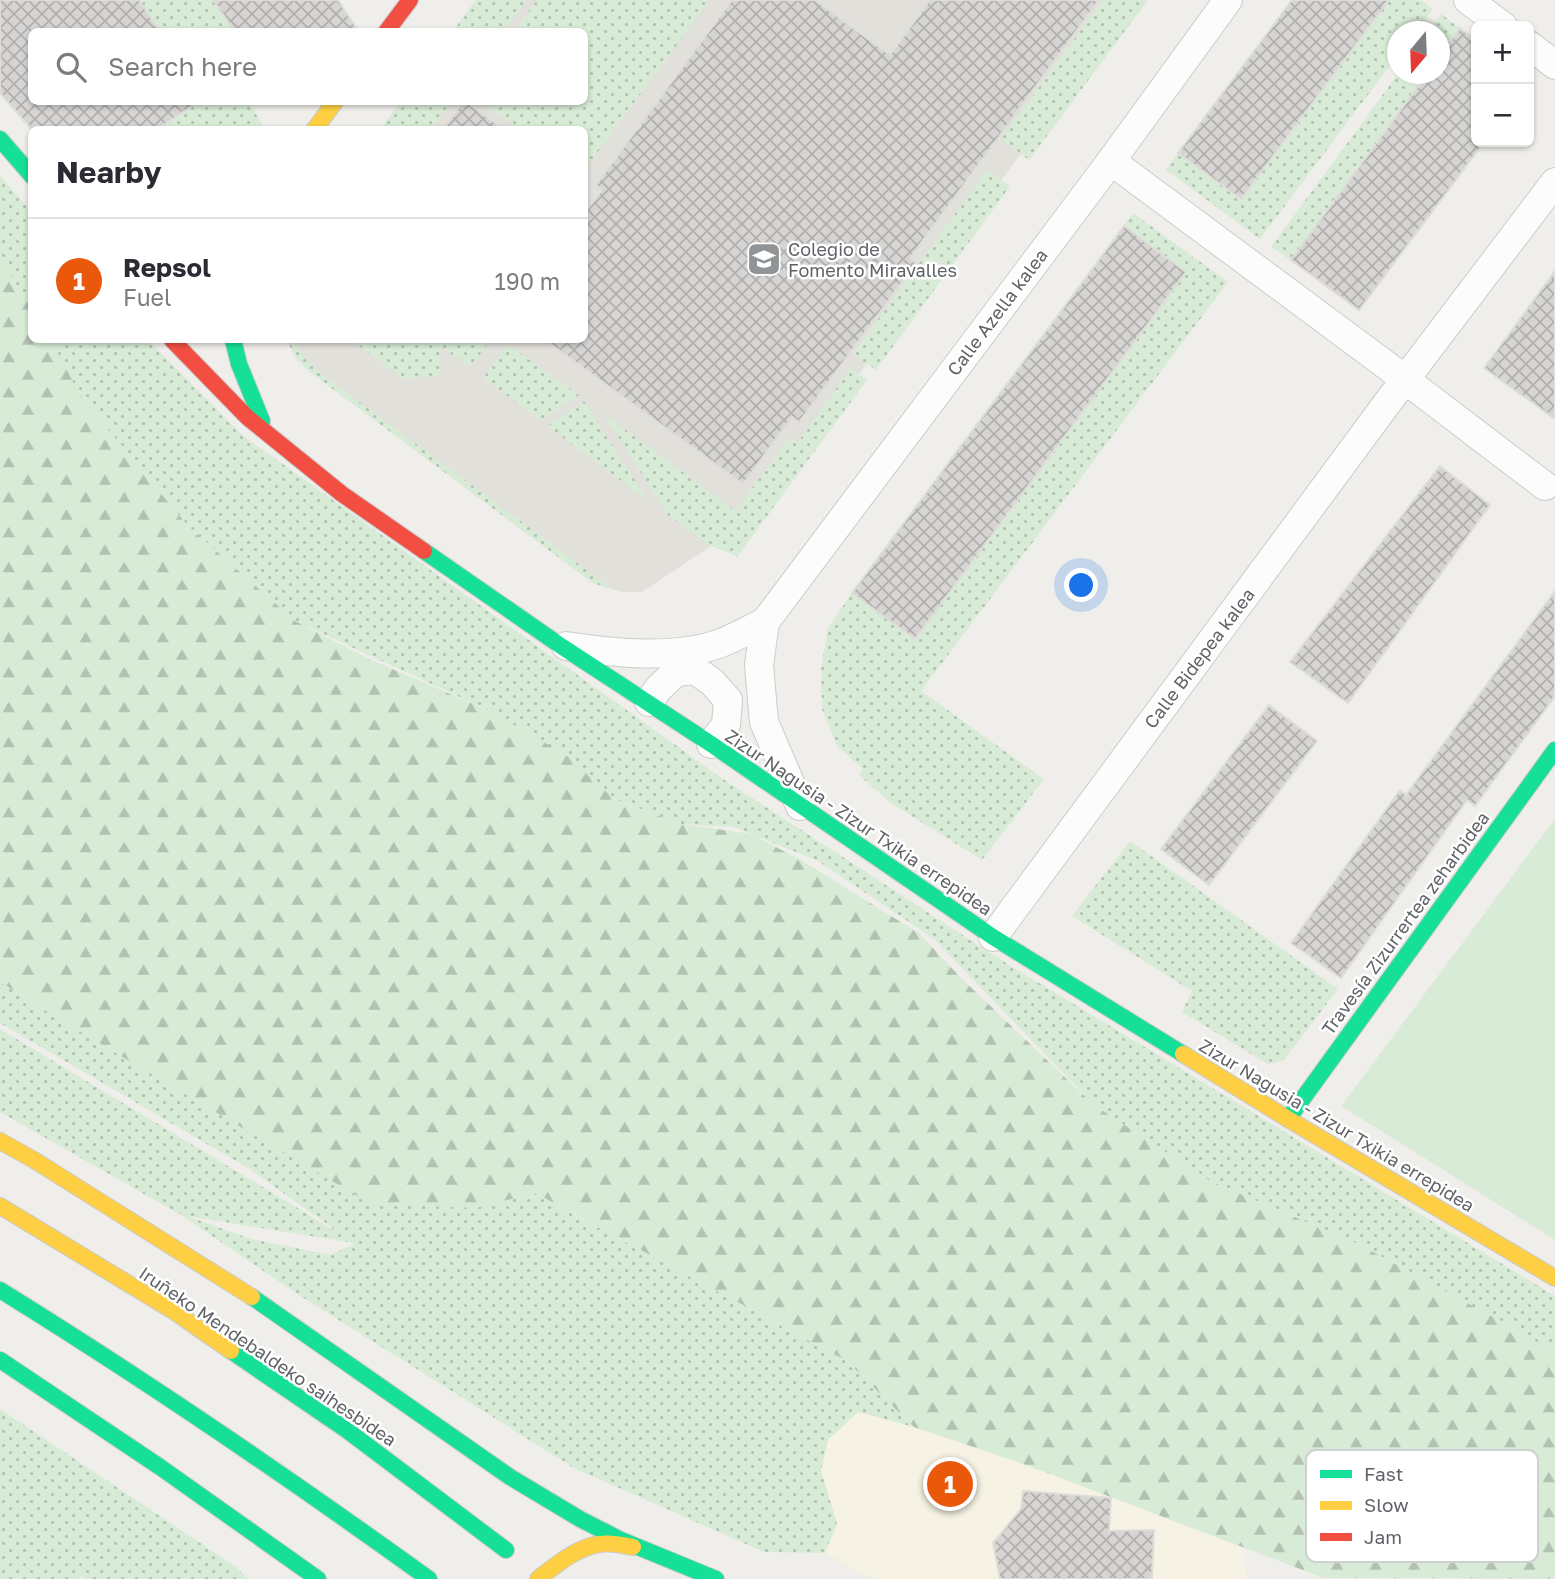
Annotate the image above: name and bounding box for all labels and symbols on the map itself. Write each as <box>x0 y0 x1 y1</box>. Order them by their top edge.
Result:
north arrow <box>1387 21 1450 84</box>
place label: Colegio de Fomento Miravalles <box>788 238 957 281</box>
school or university icon: Colegio de Fomento Miravalles <box>745 240 783 278</box>
street label: Calle Azella kalea <box>942 244 1052 380</box>
your location <box>1064 568 1098 602</box>
street label: Calle Bidepea kalea <box>1139 584 1259 732</box>
street label: Zizur Nagusia - Zizur Txikia errepidea <box>721 724 997 920</box>
street label: Travesía Zizurrertea zeharbidea <box>1317 807 1493 1039</box>
street label: Zizur Nagusia - Zizur Txikia errepidea <box>1195 1034 1479 1216</box>
street label: Iruñeko Mendebaldeko saihesbidea <box>135 1262 401 1450</box>
legend <box>1306 1450 1538 1562</box>
pin: 1 <box>927 1458 973 1510</box>
text: Fast <box>1364 1462 1403 1485</box>
text: Slow <box>1364 1493 1409 1516</box>
text: Jam <box>1364 1525 1402 1548</box>

